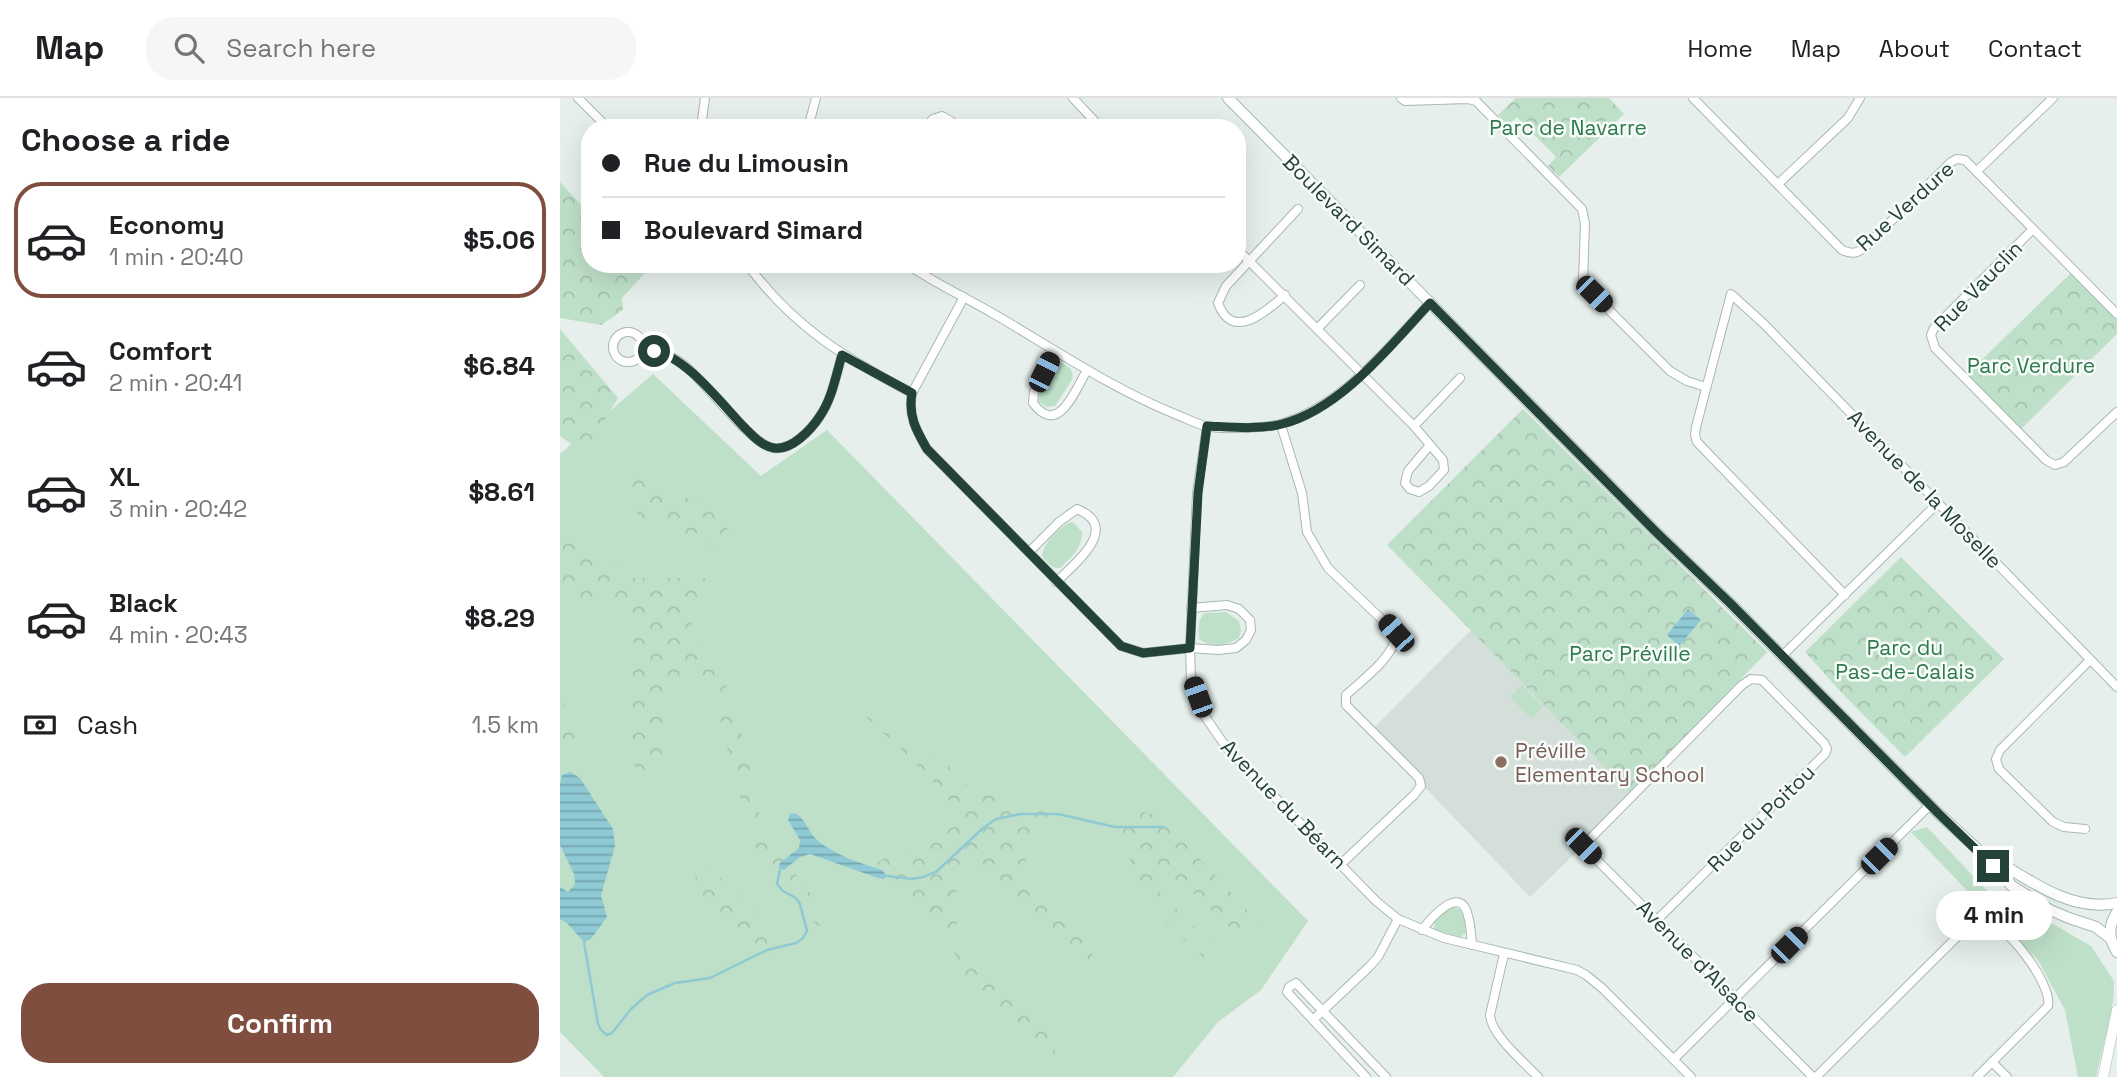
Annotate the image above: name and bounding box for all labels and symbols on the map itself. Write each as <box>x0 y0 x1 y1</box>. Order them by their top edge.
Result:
park label: Parc de Navarre <box>1489 114 1647 141</box>
street label: Boulevard Simard <box>1277 148 1421 292</box>
street label: Rue Verdure <box>1851 155 1959 257</box>
street label: Rue Vauclin <box>1928 235 2028 337</box>
car <box>1572 272 1617 316</box>
route start <box>638 335 670 367</box>
car <box>1026 349 1063 395</box>
park label: Parc Verdure <box>1967 352 2095 379</box>
street label: Avenue de la Moselle <box>1842 404 2008 574</box>
car <box>1375 610 1418 656</box>
park label: Parc du Pas-de-Calais <box>1835 634 1975 685</box>
park label: Parc Préville <box>1569 640 1691 667</box>
car <box>1181 674 1216 720</box>
street label: Avenue du Béarn <box>1215 733 1353 875</box>
place label: Préville Elementary School <box>1515 737 1705 788</box>
marker: Préville Elementary School <box>1493 754 1509 770</box>
street label: Rue du Poitou <box>1702 759 1820 877</box>
car <box>1561 824 1606 868</box>
car <box>1857 834 1902 878</box>
route end <box>1977 850 2009 882</box>
callout: 4 min <box>1935 890 2051 940</box>
street label: Avenue d'Alsace <box>1631 894 1765 1028</box>
car <box>1767 923 1812 967</box>

